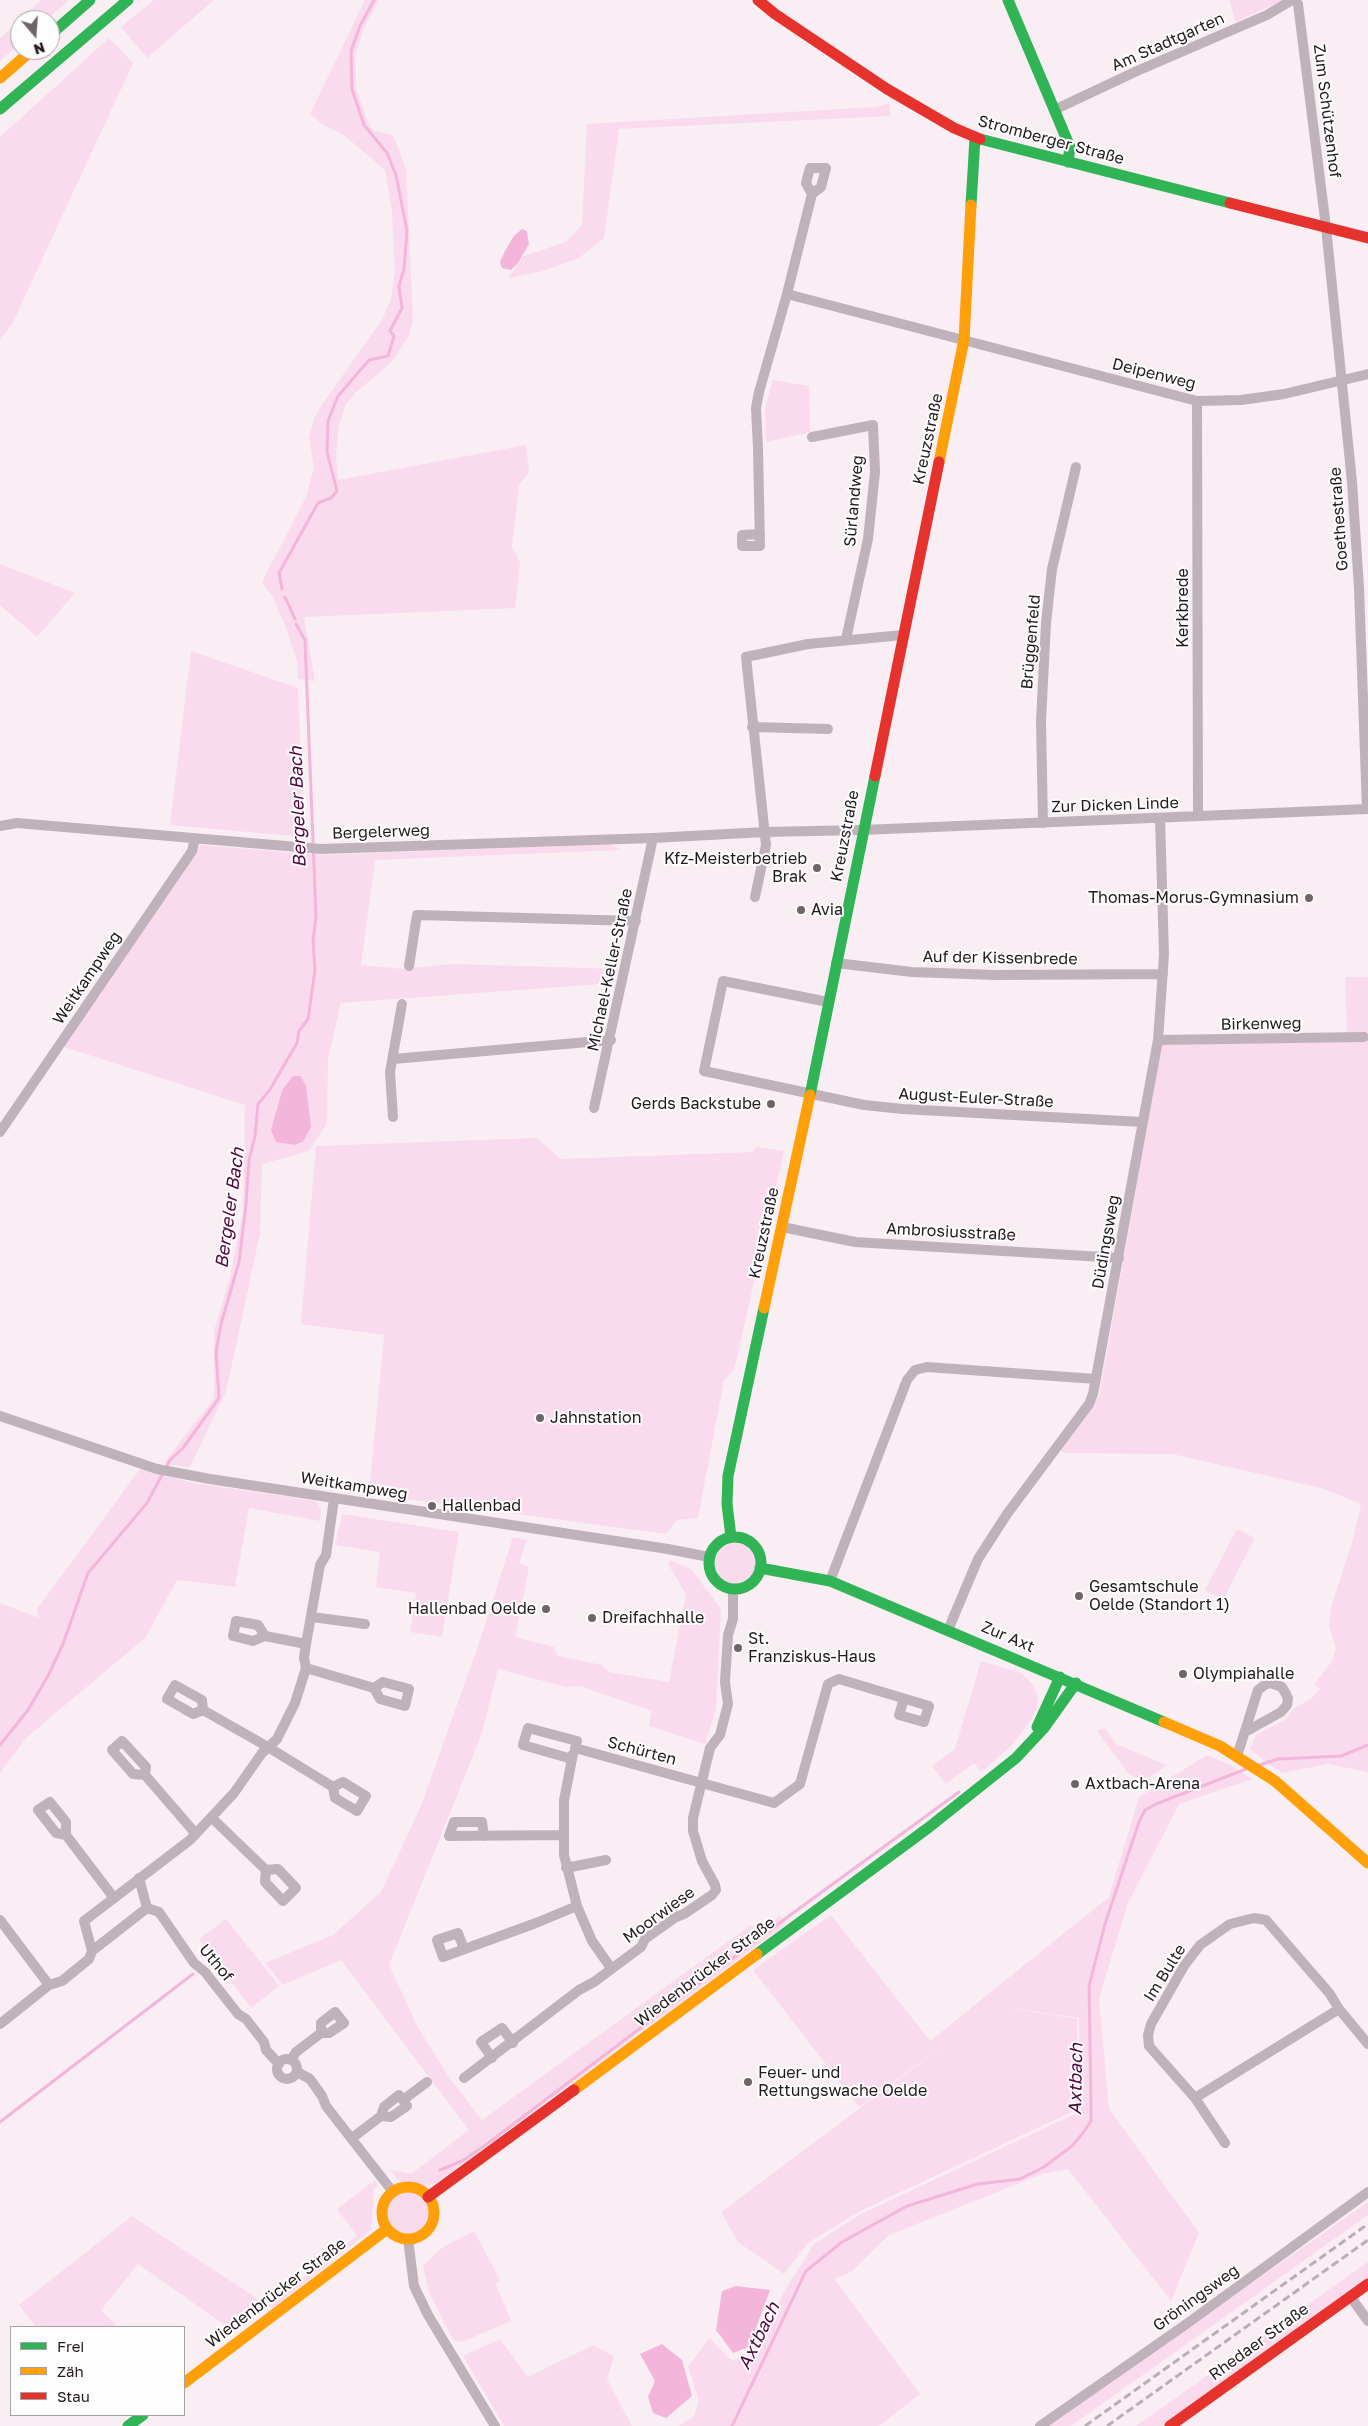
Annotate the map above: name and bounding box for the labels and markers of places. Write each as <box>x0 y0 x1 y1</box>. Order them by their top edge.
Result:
place label: Kfz-Meisterbetrieb Brak <box>664 849 807 887</box>
marker: Kfz-Meisterbetrieb Brak <box>811 862 823 874</box>
place label: Thomas-Morus-Gymnasium <box>1088 888 1299 908</box>
marker: Thomas-Morus-Gymnasium <box>1303 892 1315 904</box>
place label: Avia <box>811 900 843 920</box>
marker: Avia <box>795 904 807 916</box>
place label: Gerds Backstube <box>631 1094 761 1114</box>
marker: Gerds Backstube <box>765 1098 777 1110</box>
place label: Jahnstation <box>550 1408 641 1428</box>
marker: Jahnstation <box>534 1412 546 1424</box>
place label: Hallenbad <box>442 1496 521 1516</box>
marker: Hallenbad <box>426 1500 438 1512</box>
place label: Gesamtschule Oelde (Standort 1) <box>1089 1577 1230 1615</box>
marker: Gesamtschule Oelde (Standort 1) <box>1073 1590 1085 1602</box>
place label: Hallenbad Oelde <box>408 1599 536 1619</box>
marker: Hallenbad Oelde <box>540 1603 552 1615</box>
place label: Dreifachhalle <box>602 1608 704 1628</box>
marker: Dreifachhalle <box>586 1612 598 1624</box>
place label: St. Franziskus-Haus <box>748 1629 876 1667</box>
marker: St. Franziskus-Haus <box>732 1642 744 1654</box>
place label: Olympiahalle <box>1193 1664 1294 1684</box>
marker: Olympiahalle <box>1177 1668 1189 1680</box>
place label: Axtbach-Arena <box>1085 1774 1200 1794</box>
marker: Axtbach-Arena <box>1069 1778 1081 1790</box>
place label: Feuer- und Rettungswache Oelde <box>758 2063 927 2101</box>
marker: Feuer- und Rettungswache Oelde <box>742 2076 754 2088</box>

